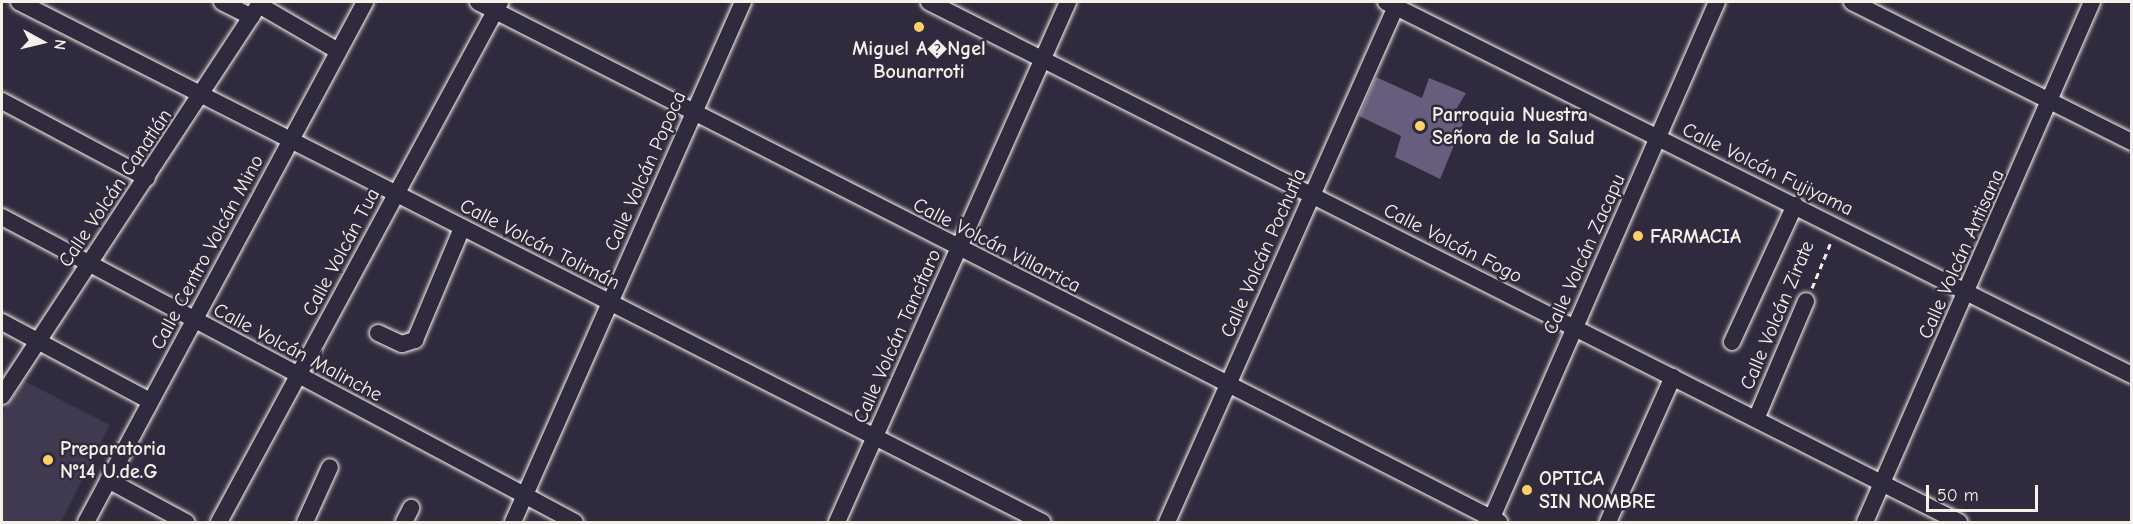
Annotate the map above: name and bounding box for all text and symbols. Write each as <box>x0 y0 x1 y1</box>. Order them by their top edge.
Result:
north arrow <box>12 12 72 72</box>
marker: Miguel A�Ngel Bounarroti <box>912 20 926 34</box>
place label: Miguel A�Ngel Bounarroti <box>852 36 986 83</box>
text: N <box>50 38 69 51</box>
street label: Calle Volcán Popoca <box>599 87 691 255</box>
place label: Parroquia Nuestra Señora de la Salud <box>1432 102 1595 149</box>
street label: Calle Volcán Canatlán <box>53 104 177 272</box>
street label: Calle Volcán Fujiyama <box>1679 117 1857 221</box>
marker: Parroquia Nuestra Señora de la Salud <box>1413 119 1427 133</box>
street label: Calle Centro Volcán Mino <box>145 151 269 353</box>
street label: Calle Volcán Pochutla <box>1215 165 1311 341</box>
street label: Calle Volcán Antisana <box>1913 165 2009 343</box>
street label: Calle Volcán Zacapu <box>1538 170 1630 338</box>
street label: Calle Volcán Tua <box>297 184 385 320</box>
street label: Calle Volcán Villarrica <box>909 192 1085 298</box>
street label: Calle Volcán Tolimán <box>456 193 624 295</box>
street label: Calle Volcán Fogo <box>1380 198 1526 288</box>
place label: FARMACIA <box>1650 224 1741 248</box>
marker: FARMACIA <box>1631 229 1645 243</box>
street label: Calle Volcán Zirate <box>1735 237 1819 393</box>
street label: Calle Volcán Tancítaro <box>848 245 946 427</box>
street label: Calle Volcán Malinche <box>210 297 386 407</box>
place label: Preparatoria N°14 U.de.G <box>60 436 166 483</box>
marker: Preparatoria N°14 U.de.G <box>41 453 55 467</box>
place label: OPTICA SIN NOMBRE <box>1539 466 1655 513</box>
scale bar <box>1929 473 2042 511</box>
marker: OPTICA SIN NOMBRE <box>1520 483 1534 497</box>
text: 50 m <box>1937 485 1979 506</box>

